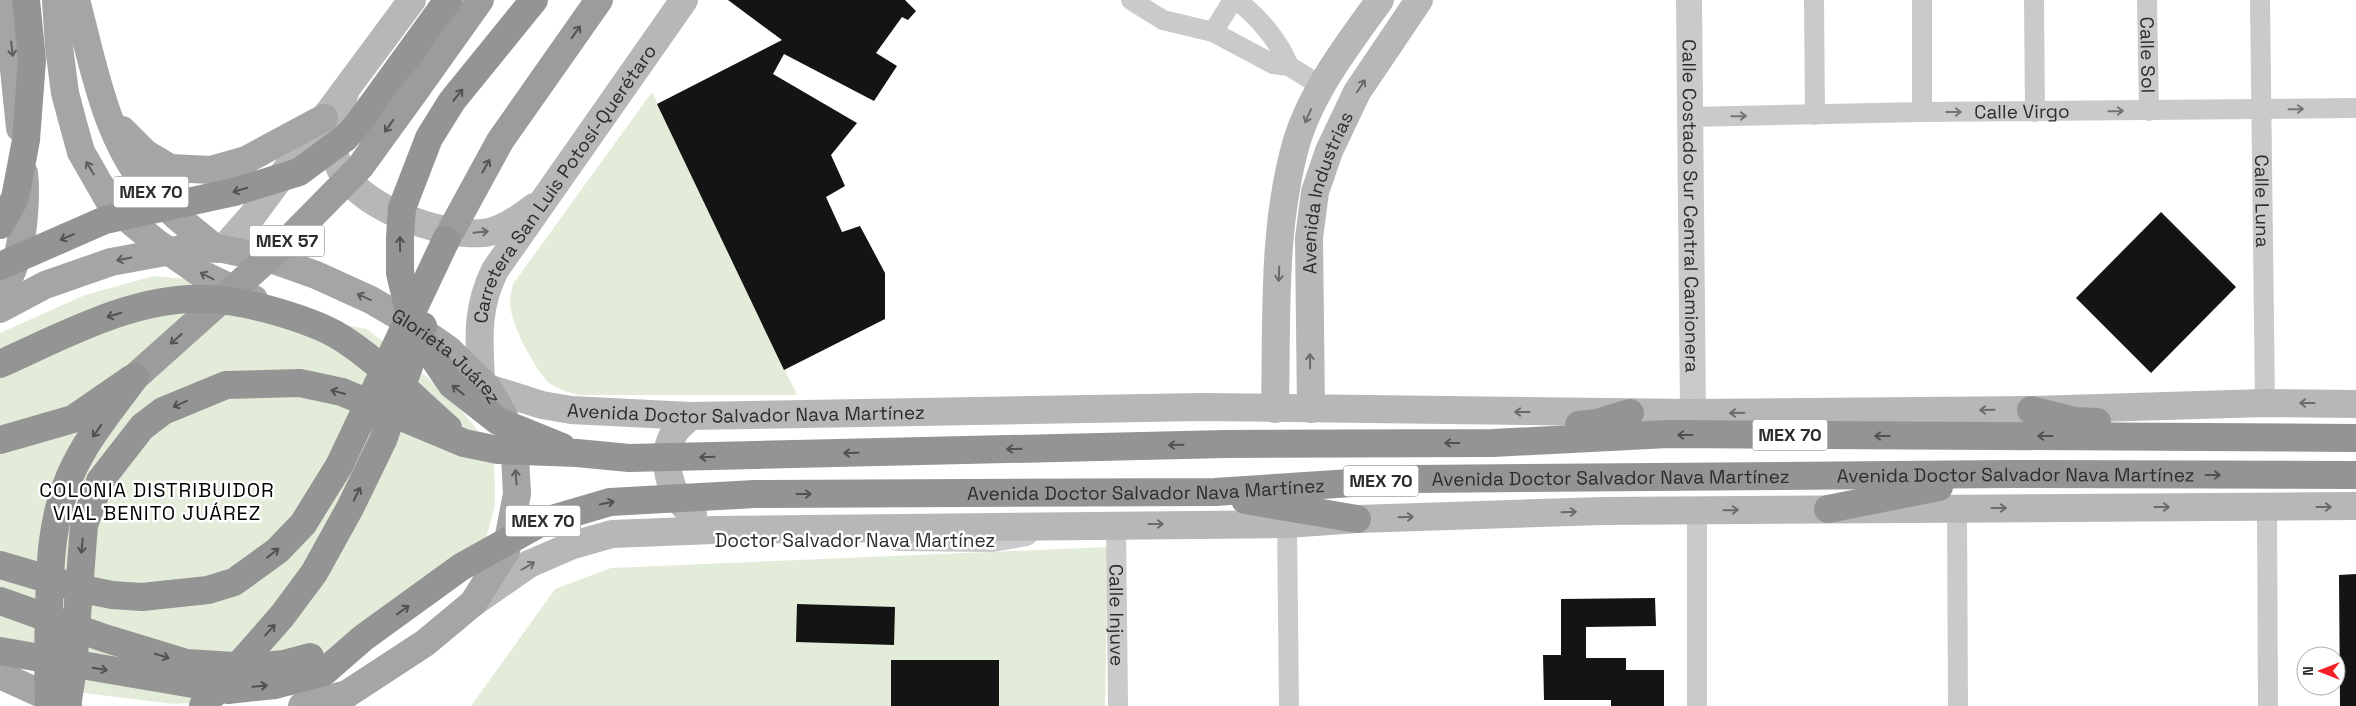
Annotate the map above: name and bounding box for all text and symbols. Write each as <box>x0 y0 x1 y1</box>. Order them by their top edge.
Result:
street label: Calle Sol <box>2134 16 2161 94</box>
one-way arrow <box>571 25 581 39</box>
street label: Calle Costado Sur Central Camionera <box>1676 39 1705 373</box>
one-way arrow <box>7 40 17 56</box>
street label: Carretera San Luis Potosí-Querétaro <box>468 40 662 325</box>
one-way arrow <box>1356 79 1366 93</box>
one-way arrow <box>452 89 463 102</box>
street label: Calle Virgo <box>1974 99 2070 125</box>
one-way arrow <box>2288 104 2304 114</box>
one-way arrow <box>2108 106 2124 116</box>
street label: Avenida Industrias <box>1297 107 1359 274</box>
one-way arrow <box>1945 107 1961 117</box>
one-way arrow <box>1303 108 1313 123</box>
one-way arrow <box>1730 112 1746 121</box>
one-way arrow <box>384 119 394 133</box>
street label: Calle Luna <box>2249 154 2275 248</box>
one-way arrow <box>481 159 491 174</box>
one-way arrow <box>85 161 95 175</box>
road number: MEX 70 <box>114 176 188 208</box>
one-way arrow <box>232 186 248 196</box>
road number: MEX 57 <box>250 226 324 256</box>
one-way arrow <box>473 227 489 237</box>
one-way arrow <box>60 232 75 242</box>
one-way arrow <box>395 236 405 252</box>
one-way arrow <box>116 255 132 265</box>
one-way arrow <box>1274 266 1283 282</box>
one-way arrow <box>200 271 215 280</box>
one-way arrow <box>357 291 372 301</box>
street label: Glorieta Juárez <box>387 303 506 408</box>
one-way arrow <box>107 311 123 321</box>
one-way arrow <box>169 334 182 345</box>
one-way arrow <box>1306 353 1315 369</box>
one-way arrow <box>452 384 465 395</box>
one-way arrow <box>330 386 346 396</box>
street label: Avenida Doctor Salvador Nava Martínez <box>566 398 925 429</box>
one-way arrow <box>2300 398 2316 408</box>
one-way arrow <box>173 399 188 409</box>
one-way arrow <box>1980 405 1996 415</box>
one-way arrow <box>1515 407 1531 417</box>
one-way arrow <box>1730 408 1746 418</box>
road number: MEX 70 <box>1752 420 1828 450</box>
one-way arrow <box>92 424 102 438</box>
one-way arrow <box>1677 430 1694 440</box>
one-way arrow <box>1875 431 1891 441</box>
one-way arrow <box>2037 431 2054 441</box>
one-way arrow <box>1445 438 1461 448</box>
one-way arrow <box>1169 440 1185 450</box>
one-way arrow <box>1006 444 1022 454</box>
one-way arrow <box>844 448 860 458</box>
one-way arrow <box>699 452 715 462</box>
street label: Avenida Doctor Salvador Nava Martínez <box>1836 462 2195 488</box>
street label: Avenida Doctor Salvador Nava Martínez <box>1432 464 1790 492</box>
road number: MEX 70 <box>1344 466 1418 496</box>
one-way arrow <box>512 470 521 486</box>
one-way arrow <box>2205 470 2221 480</box>
street label: Avenida Doctor Salvador Nava Martínez <box>967 473 1326 506</box>
district label: COLONIA DISTRIBUIDOR VIAL BENITO JUÁREZ <box>39 477 275 526</box>
one-way arrow <box>353 487 362 502</box>
one-way arrow <box>796 489 812 499</box>
one-way arrow <box>598 498 614 507</box>
one-way arrow <box>2153 502 2169 512</box>
one-way arrow <box>2316 502 2332 512</box>
one-way arrow <box>1990 503 2007 513</box>
one-way arrow <box>1722 505 1739 515</box>
road number: MEX 70 <box>506 506 580 536</box>
one-way arrow <box>1560 507 1576 517</box>
one-way arrow <box>1398 512 1414 522</box>
one-way arrow <box>1148 519 1164 529</box>
street label: Doctor Salvador Nava Martínez <box>715 528 995 553</box>
one-way arrow <box>78 538 87 554</box>
one-way arrow <box>266 548 279 559</box>
one-way arrow <box>520 560 534 570</box>
street label: Calle Injuve <box>1103 564 1130 666</box>
one-way arrow <box>396 605 410 615</box>
one-way arrow <box>264 624 275 637</box>
north arrow <box>2296 646 2346 696</box>
one-way arrow <box>154 652 170 662</box>
one-way arrow <box>91 665 107 675</box>
text: N <box>2299 666 2317 676</box>
one-way arrow <box>252 681 268 691</box>

